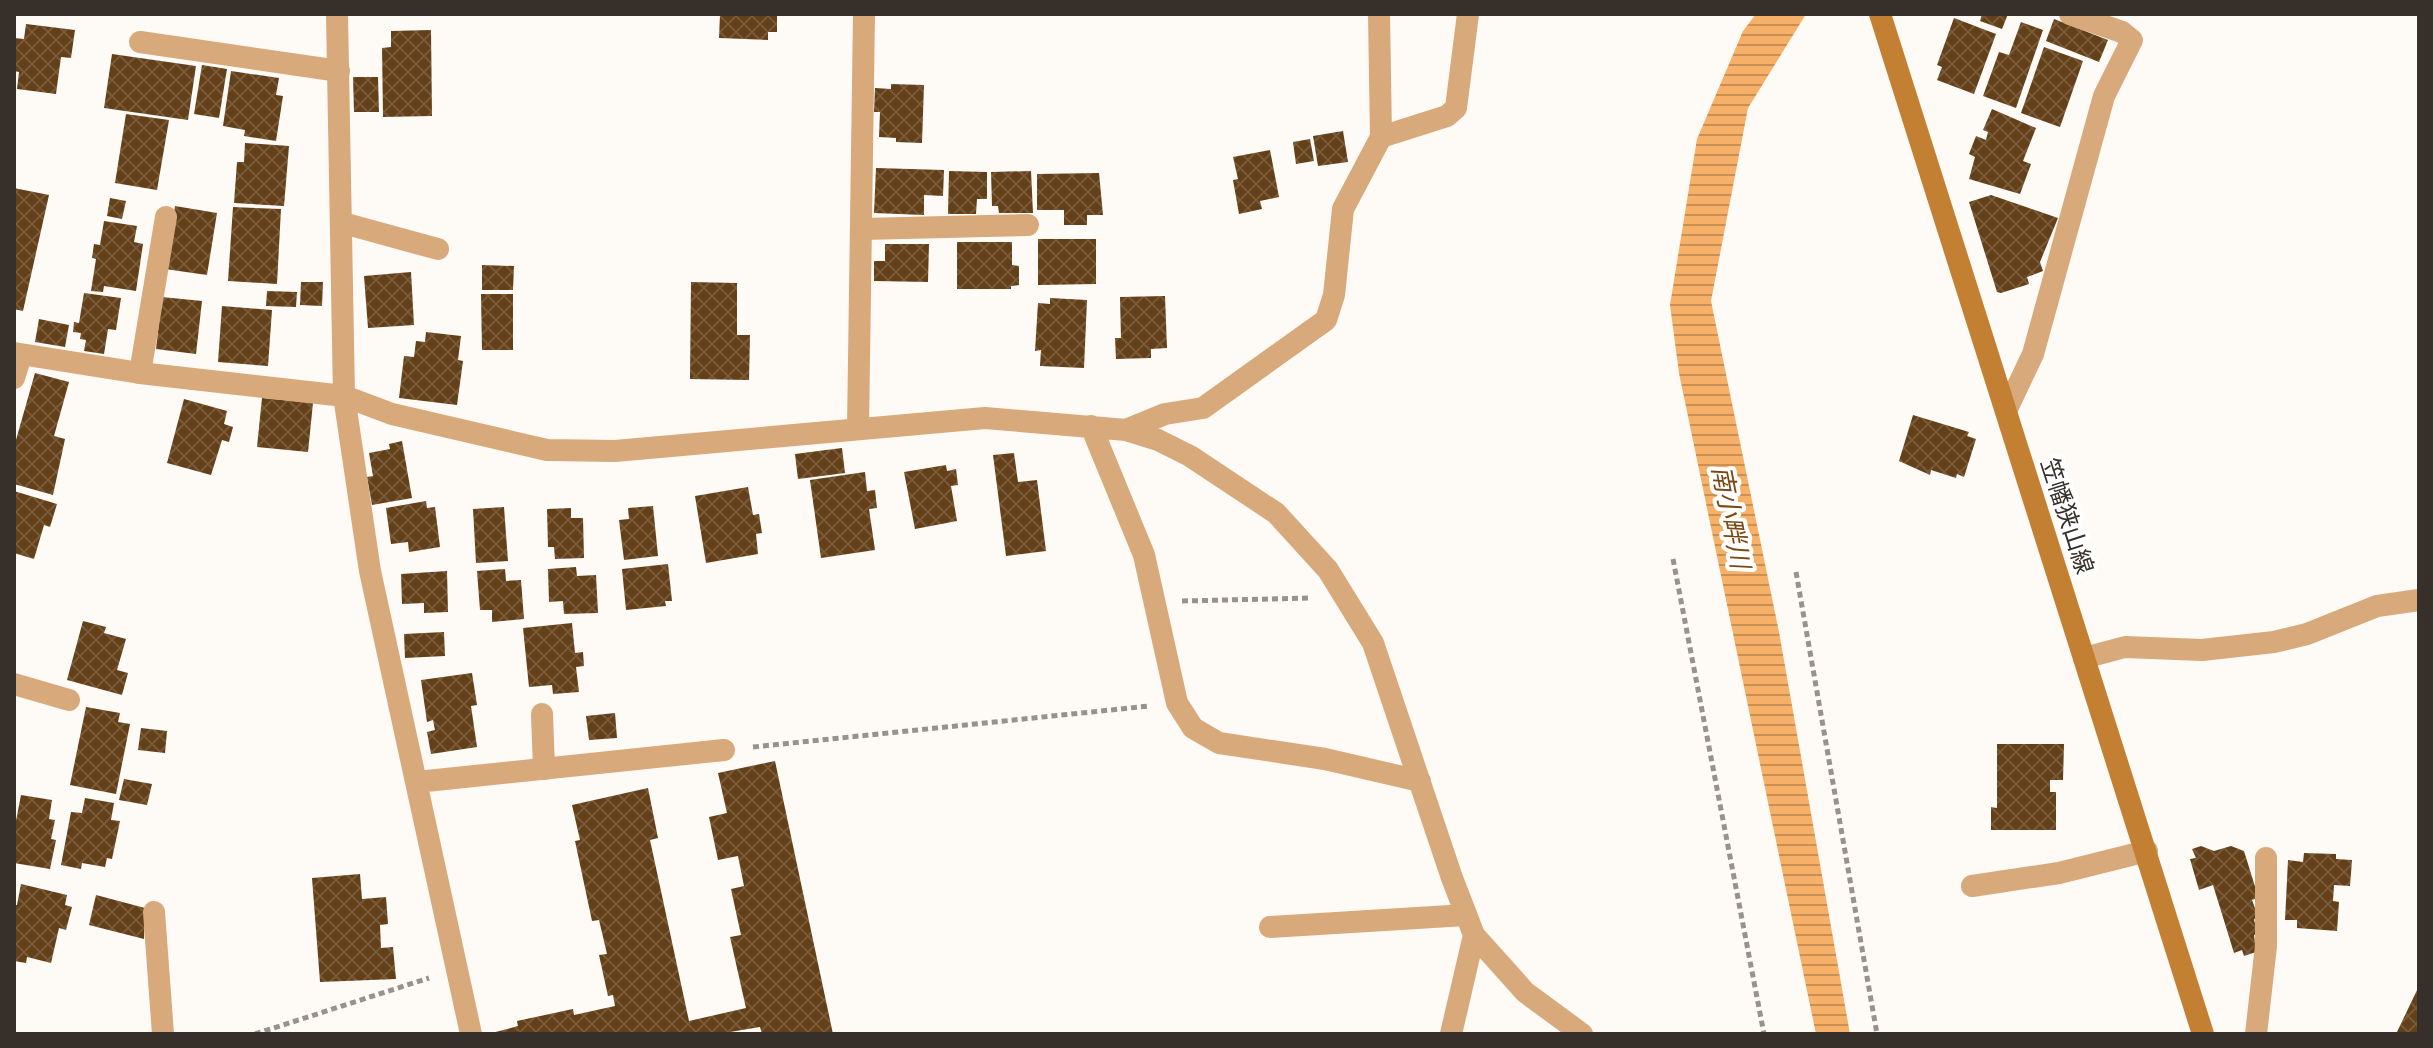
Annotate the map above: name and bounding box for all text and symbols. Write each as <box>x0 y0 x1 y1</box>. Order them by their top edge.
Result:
street label: 笠幡狭山線 <box>2036 454 2101 577</box>
water label: 南小畔川 <box>1707 463 1758 574</box>

